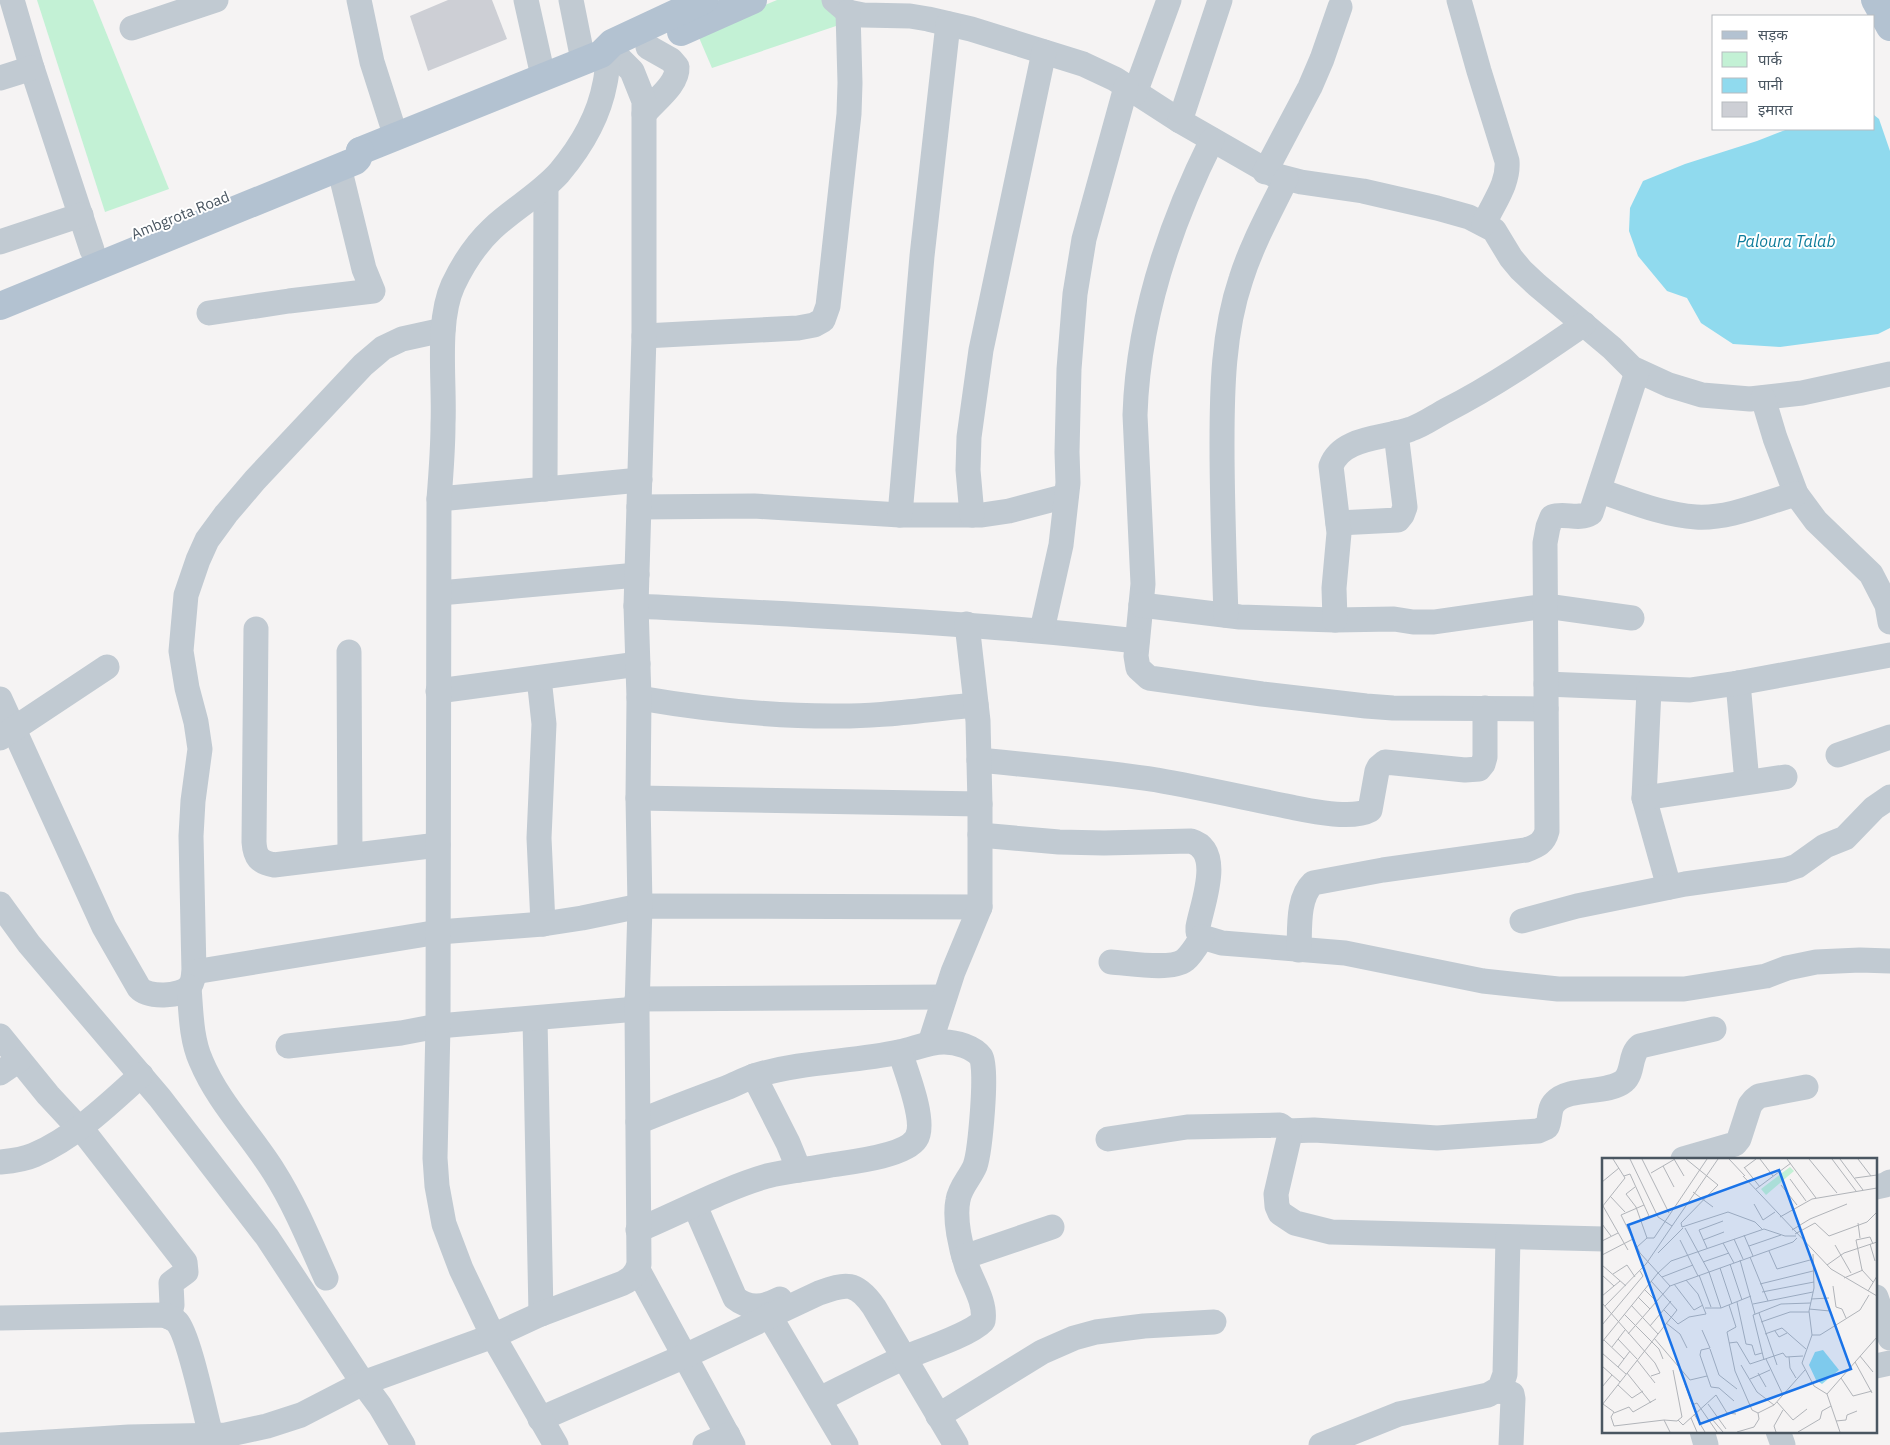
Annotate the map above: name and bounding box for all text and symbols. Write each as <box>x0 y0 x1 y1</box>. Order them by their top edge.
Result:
legend <box>1712 15 1875 130</box>
text: सड़क <box>1758 25 1788 44</box>
text: पार्क <box>1758 50 1782 69</box>
text: पानी <box>1758 75 1784 94</box>
text: इमारत <box>1758 100 1793 119</box>
street label: Ambgrota Road <box>128 187 232 243</box>
water label: Paloura Talab <box>1736 231 1836 251</box>
inset map <box>1602 1158 1878 1432</box>

